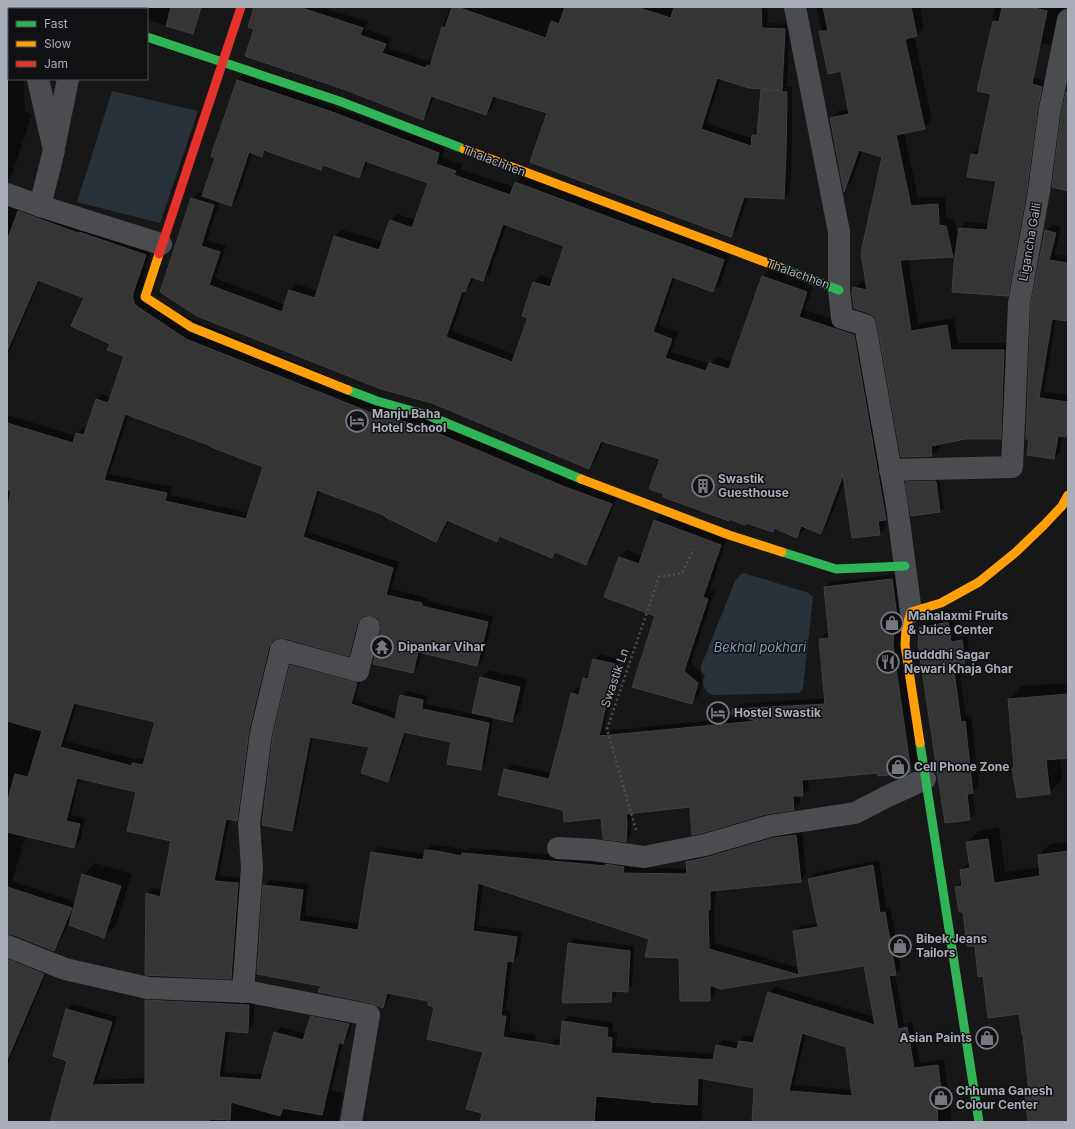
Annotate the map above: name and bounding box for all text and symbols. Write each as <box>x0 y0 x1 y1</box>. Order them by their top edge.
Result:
legend <box>8 8 148 80</box>
text: Fast <box>44 16 68 31</box>
text: Slow <box>44 36 72 51</box>
text: Jam <box>44 56 68 71</box>
street label: Thalachhen <box>461 142 528 179</box>
street label: Ligancha Galli <box>1015 201 1044 282</box>
street label: Thalachhen <box>764 255 832 292</box>
place label: Manju Baha Hotel School <box>372 406 446 435</box>
hotel icon: Manju Baha Hotel School <box>344 408 370 434</box>
place label: Swastik Guesthouse <box>718 471 789 500</box>
building icon: Swastik Guesthouse <box>690 473 716 499</box>
place label: Mahalaxmi Fruits & Juice Center <box>908 608 1009 637</box>
shop icon: Mahalaxmi Fruits & Juice Center <box>879 610 905 636</box>
temple icon: Dipankar Vihar <box>369 634 395 660</box>
place label: Dipankar Vihar <box>398 639 485 654</box>
water label: Bekhal pokhari <box>714 639 807 655</box>
street label: Swastik Ln <box>597 646 632 709</box>
place label: Budddhi Sagar Newari Khaja Ghar <box>904 647 1013 676</box>
restaurant icon: Budddhi Sagar Newari Khaja Ghar <box>875 649 901 675</box>
hotel icon: Hostel Swastik <box>705 700 731 726</box>
place label: Hostel Swastik <box>734 705 821 720</box>
shop icon: Cell Phone Zone <box>885 754 911 780</box>
place label: Cell Phone Zone <box>914 759 1009 774</box>
place label: Bibek Jeans Tailors <box>916 931 987 960</box>
shop icon: Bibek Jeans Tailors <box>887 933 913 959</box>
shop icon: Asian Paints <box>974 1025 1000 1051</box>
place label: Asian Paints <box>900 1030 972 1045</box>
place label: Chhuma Ganesh Colour Center <box>956 1083 1053 1112</box>
shop icon: Chhuma Ganesh Colour Center <box>928 1085 954 1111</box>

